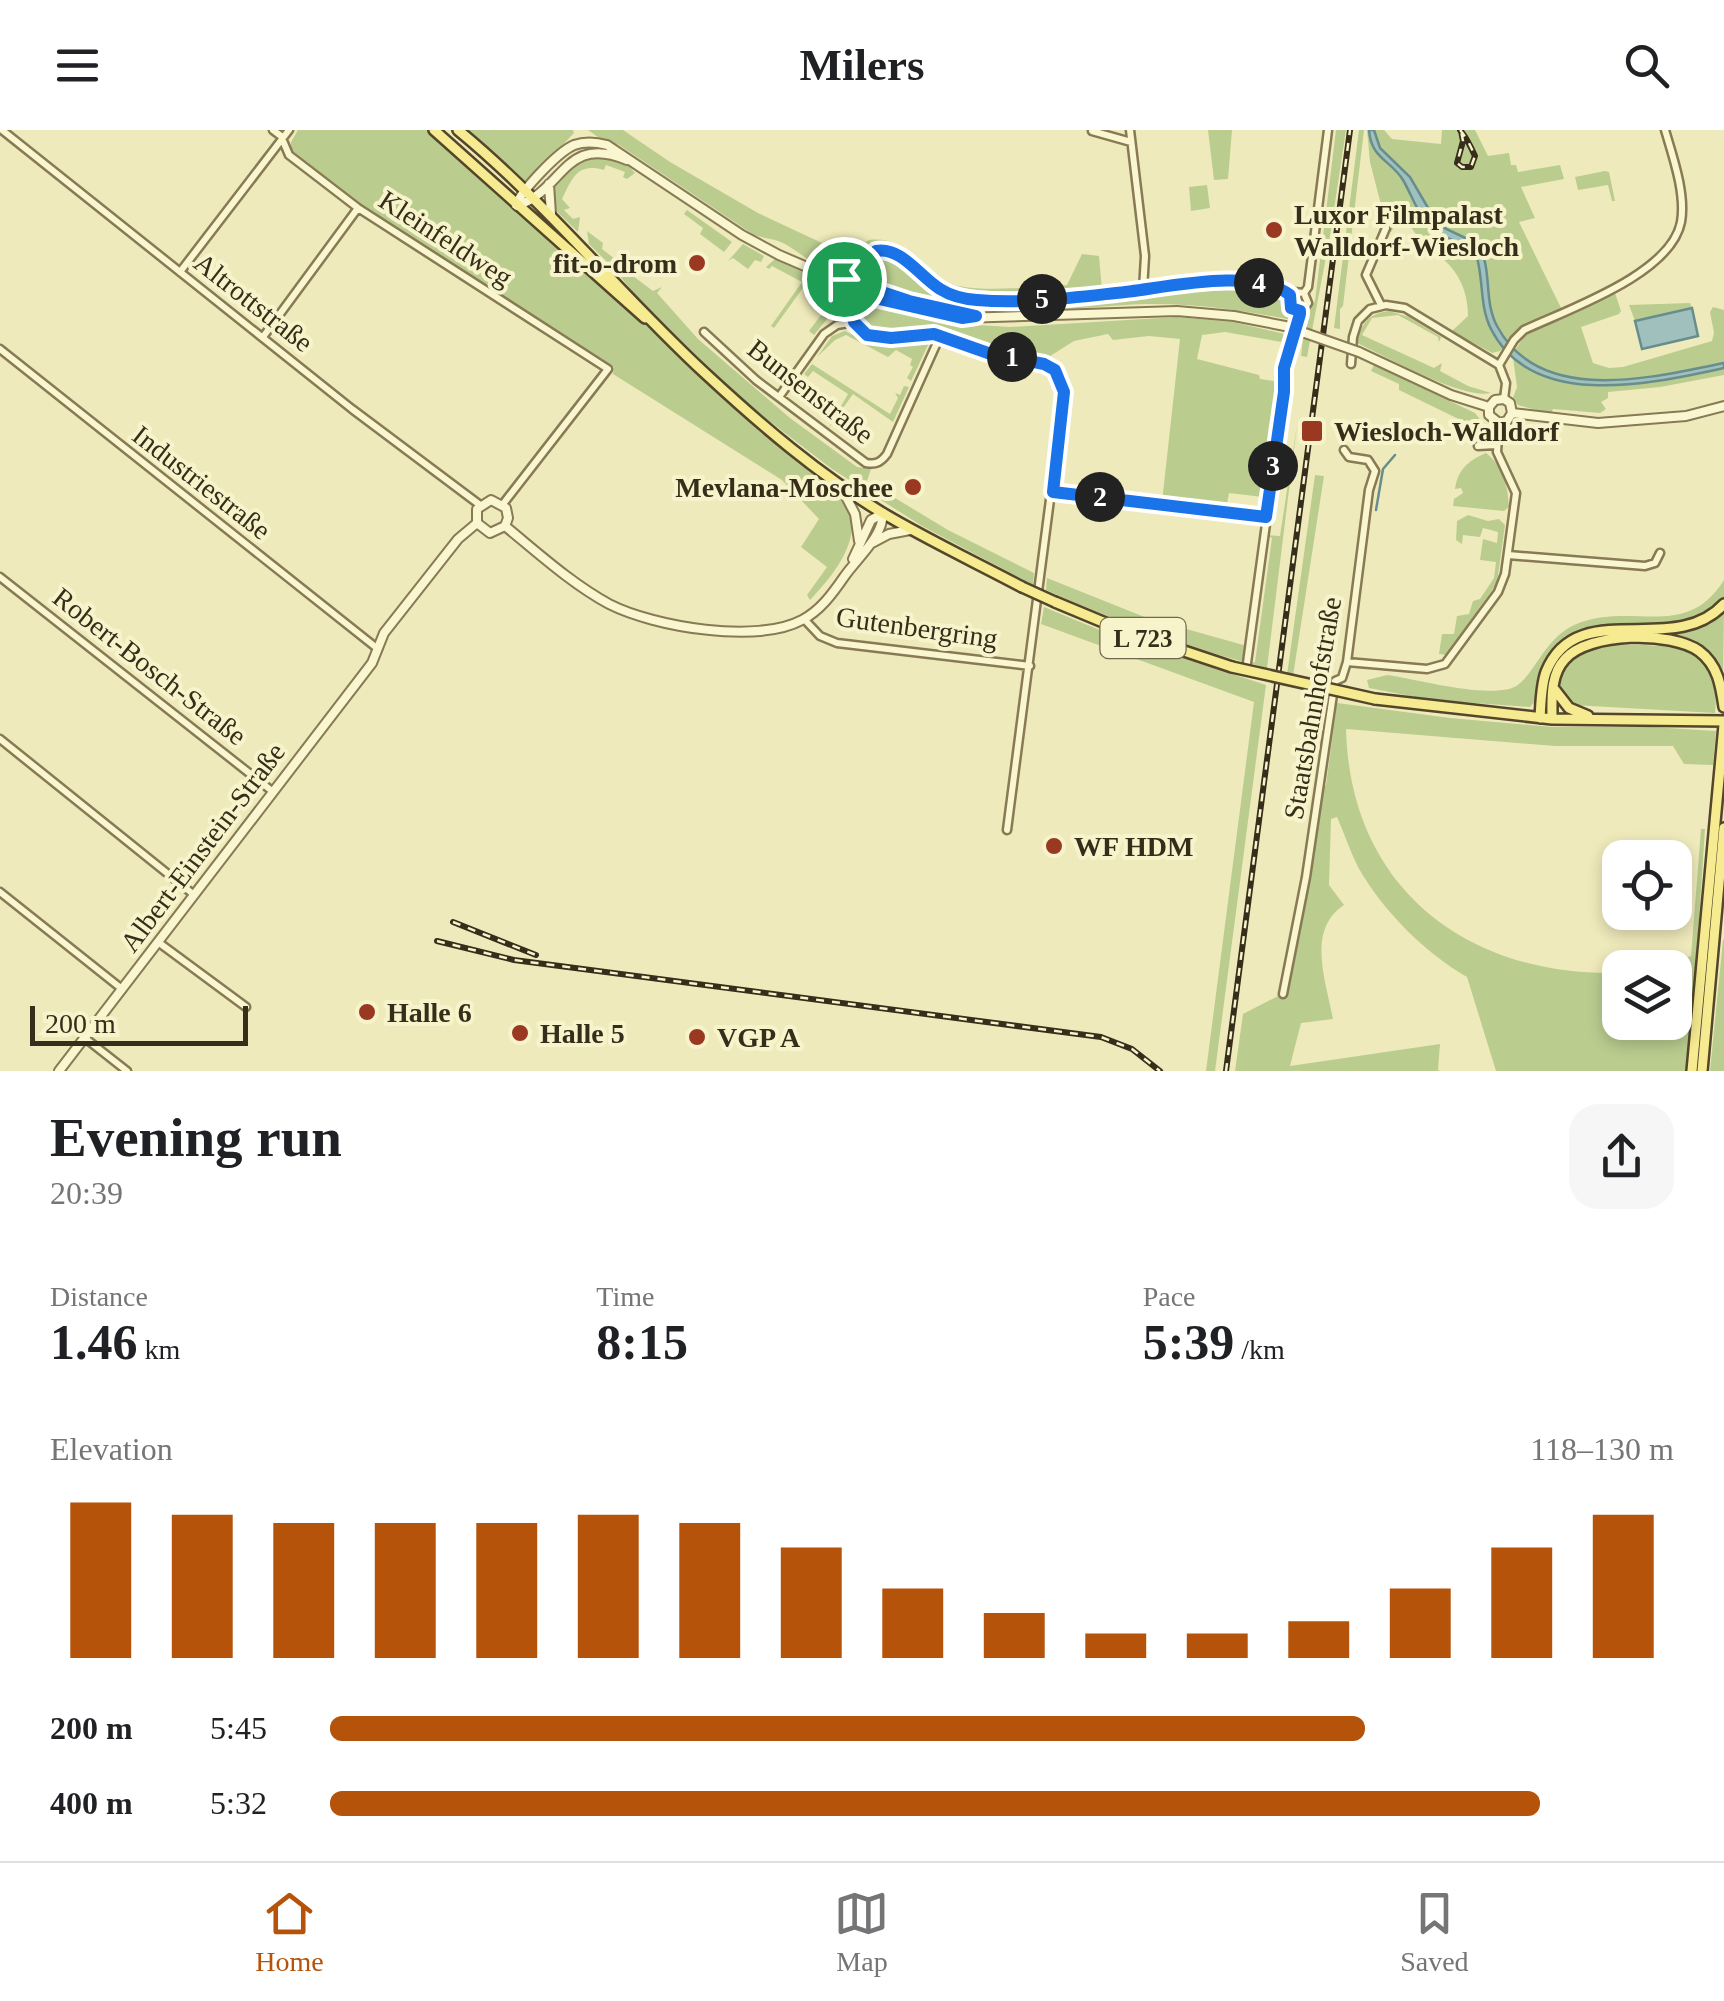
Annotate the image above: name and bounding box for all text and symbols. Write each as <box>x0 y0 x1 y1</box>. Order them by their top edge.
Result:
icon: menu <box>50 38 105 93</box>
icon: search <box>1619 38 1674 93</box>
text: Milers <box>800 40 924 90</box>
street label: Kleinfeldweg <box>373 184 518 293</box>
place label: Luxor Filmpalast Walldorf-Wiesloch <box>1294 199 1519 262</box>
marker: Luxor Filmpalast Walldorf-Wiesloch <box>1263 219 1285 241</box>
pin <box>802 237 887 322</box>
street label: Altrottstraße <box>188 247 319 358</box>
place label: fit-o-drom <box>553 248 677 279</box>
marker: fit-o-drom <box>686 252 708 274</box>
icon: arrive <box>817 252 872 307</box>
pin: 4 <box>1234 258 1284 308</box>
text: 4 <box>1252 267 1266 298</box>
pin: 5 <box>1017 274 1067 324</box>
text: 5 <box>1035 283 1049 314</box>
pin: 1 <box>987 332 1037 382</box>
street label: Bunsenstraße <box>742 333 880 450</box>
text: 1 <box>1005 341 1019 372</box>
place label: Wiesloch-Walldorf <box>1334 416 1560 447</box>
marker: Wiesloch-Walldorf <box>1299 418 1325 444</box>
street label: Industriestraße <box>127 419 277 546</box>
pin: 3 <box>1248 441 1298 491</box>
text: 3 <box>1266 450 1280 481</box>
place label: Mevlana-Moschee <box>675 472 893 503</box>
pin: 2 <box>1075 472 1125 522</box>
marker: Mevlana-Moschee <box>902 476 924 498</box>
text: 2 <box>1093 481 1107 512</box>
street label: Robert-Bosch-Straße <box>47 581 252 751</box>
street label: Staatsbahnhofstraße <box>1278 594 1347 822</box>
street label: Gutenbergring <box>834 601 1000 654</box>
road number: L 723 <box>1100 618 1186 658</box>
street label: Albert-Einstein-Straße <box>114 737 291 958</box>
place label: WF HDM <box>1074 831 1194 862</box>
marker: WF HDM <box>1043 835 1065 857</box>
map controls <box>1602 840 1692 1040</box>
button: locate <box>1602 840 1692 930</box>
button: layers <box>1602 950 1692 1040</box>
place label: Halle 6 <box>387 997 472 1028</box>
scale bar <box>30 1001 248 1046</box>
marker: Halle 6 <box>356 1001 378 1023</box>
text: 200 m <box>45 1008 116 1039</box>
place label: Halle 5 <box>540 1018 625 1049</box>
marker: Halle 5 <box>509 1022 531 1044</box>
place label: VGP A <box>717 1022 801 1053</box>
marker: VGP A <box>686 1026 708 1048</box>
button: share <box>1569 1104 1674 1209</box>
text: Evening run <box>50 1107 342 1168</box>
text: 20:39 <box>50 1175 123 1211</box>
text: Distance <box>50 1281 148 1312</box>
text: Time <box>596 1281 654 1312</box>
text: Pace <box>1143 1281 1196 1312</box>
text: 1.46 <box>50 1314 138 1370</box>
text: 8:15 <box>596 1314 688 1370</box>
text: 5:39 <box>1143 1314 1234 1370</box>
text: km <box>138 1334 180 1365</box>
text: /km <box>1234 1334 1285 1365</box>
text: Elevation <box>50 1431 173 1467</box>
text: 118–130 m <box>1530 1431 1674 1467</box>
text: 200 m <box>50 1710 133 1746</box>
text: 5:45 <box>210 1710 267 1746</box>
text: 400 m <box>50 1785 133 1821</box>
text: 5:32 <box>210 1785 267 1821</box>
tab: Home <box>255 1886 324 1978</box>
tab: Map <box>834 1886 889 1978</box>
tab: Saved <box>1400 1886 1469 1978</box>

